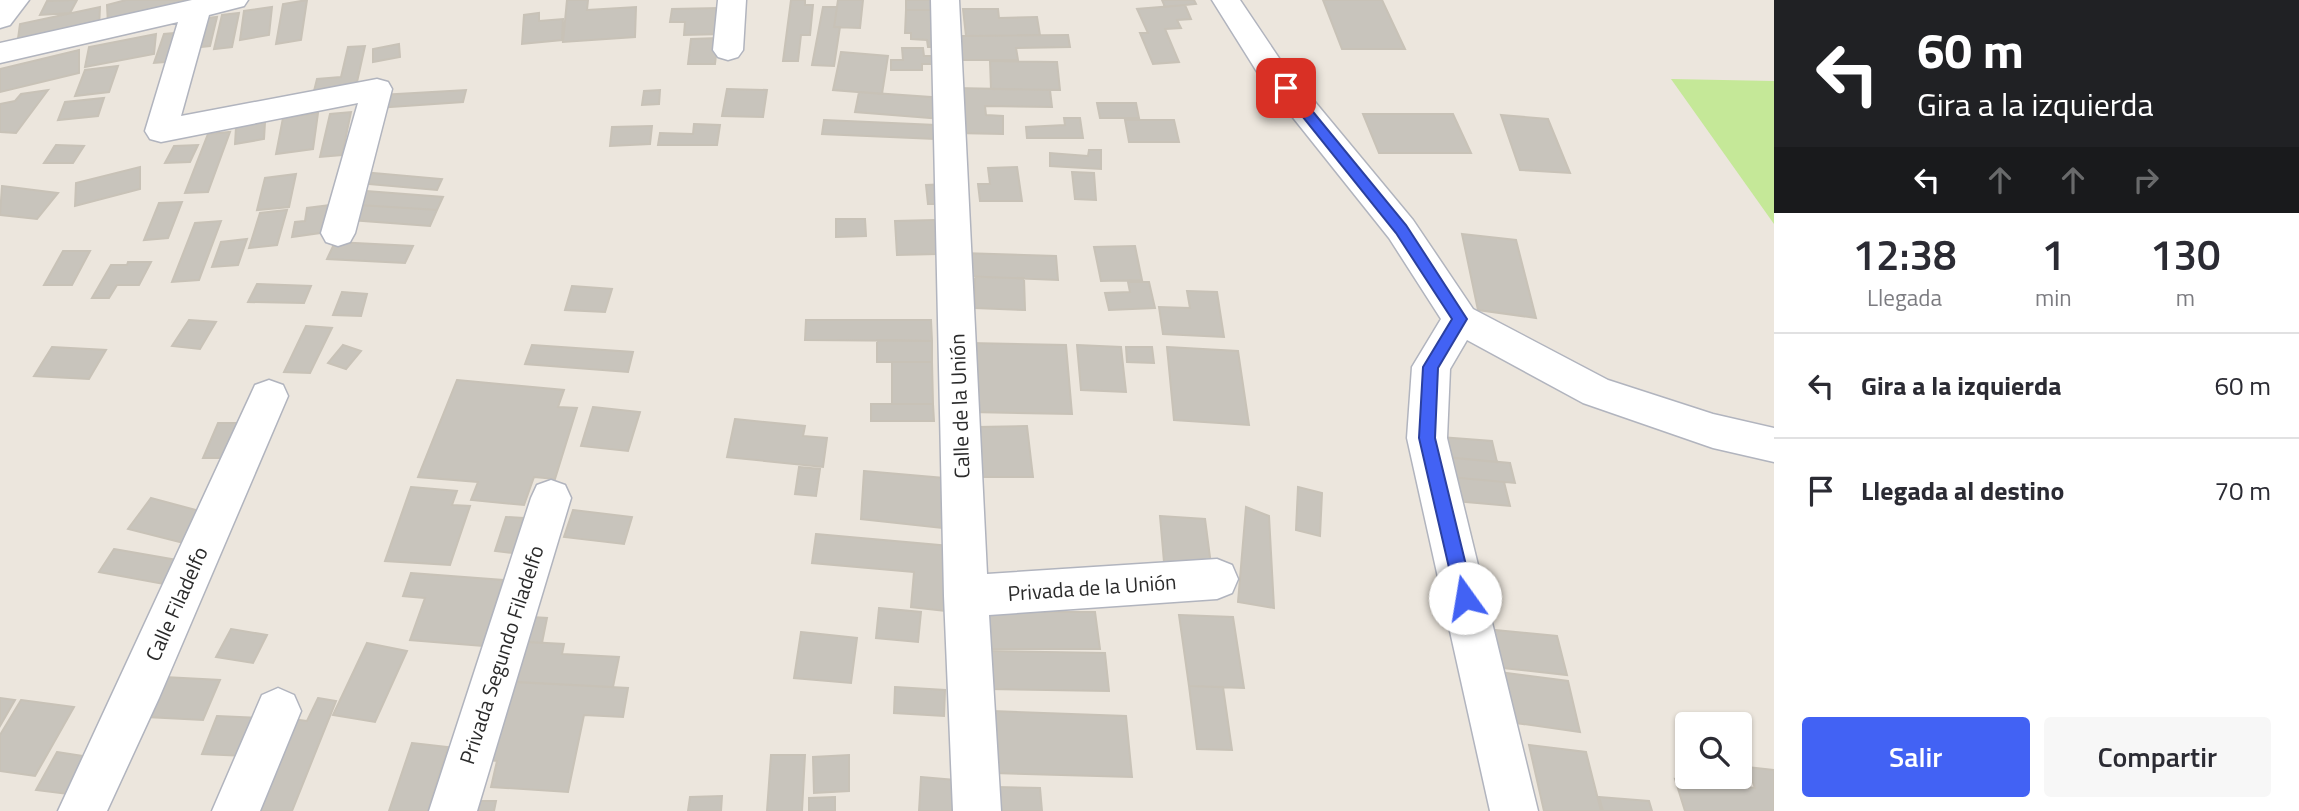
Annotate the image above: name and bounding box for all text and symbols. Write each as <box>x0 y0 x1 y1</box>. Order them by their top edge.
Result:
text: 60 m <box>1917 12 2024 87</box>
icon: left <box>1802 28 1893 119</box>
pin <box>1256 58 1316 118</box>
icon: arrive <box>1267 69 1305 107</box>
text: Gira a la izquierda <box>1917 80 2153 128</box>
icon: left <box>1908 161 1946 199</box>
icon: ahead <box>1981 161 2019 199</box>
icon: ahead <box>2054 161 2092 199</box>
icon: right <box>2127 161 2165 199</box>
text: 12:38 <box>1852 222 1957 286</box>
text: 1 <box>2042 222 2065 286</box>
text: 130 <box>2150 222 2221 286</box>
text: Llegada <box>1867 280 1942 315</box>
text: min <box>2035 280 2072 315</box>
text: m <box>2176 280 2195 315</box>
street label: Calle de la Unión <box>940 333 978 479</box>
text: Gira a la izquierda <box>1861 366 2062 405</box>
text: 60 m <box>2214 366 2271 405</box>
icon: left <box>1802 367 1840 405</box>
text: Llegada al destino <box>1861 471 2064 510</box>
text: 70 m <box>2214 471 2271 510</box>
icon: arrive <box>1802 472 1840 510</box>
street label: Calle Filadelfo <box>137 541 216 666</box>
street label: Privada Segundo Filadelfo <box>451 541 552 768</box>
position arrow <box>1428 561 1502 635</box>
street label: Privada de la Unión <box>1006 565 1177 609</box>
map controls <box>1675 712 1752 789</box>
button: search <box>1675 712 1752 789</box>
button: Salir <box>1802 717 2030 797</box>
button: Compartir <box>2044 717 2271 797</box>

